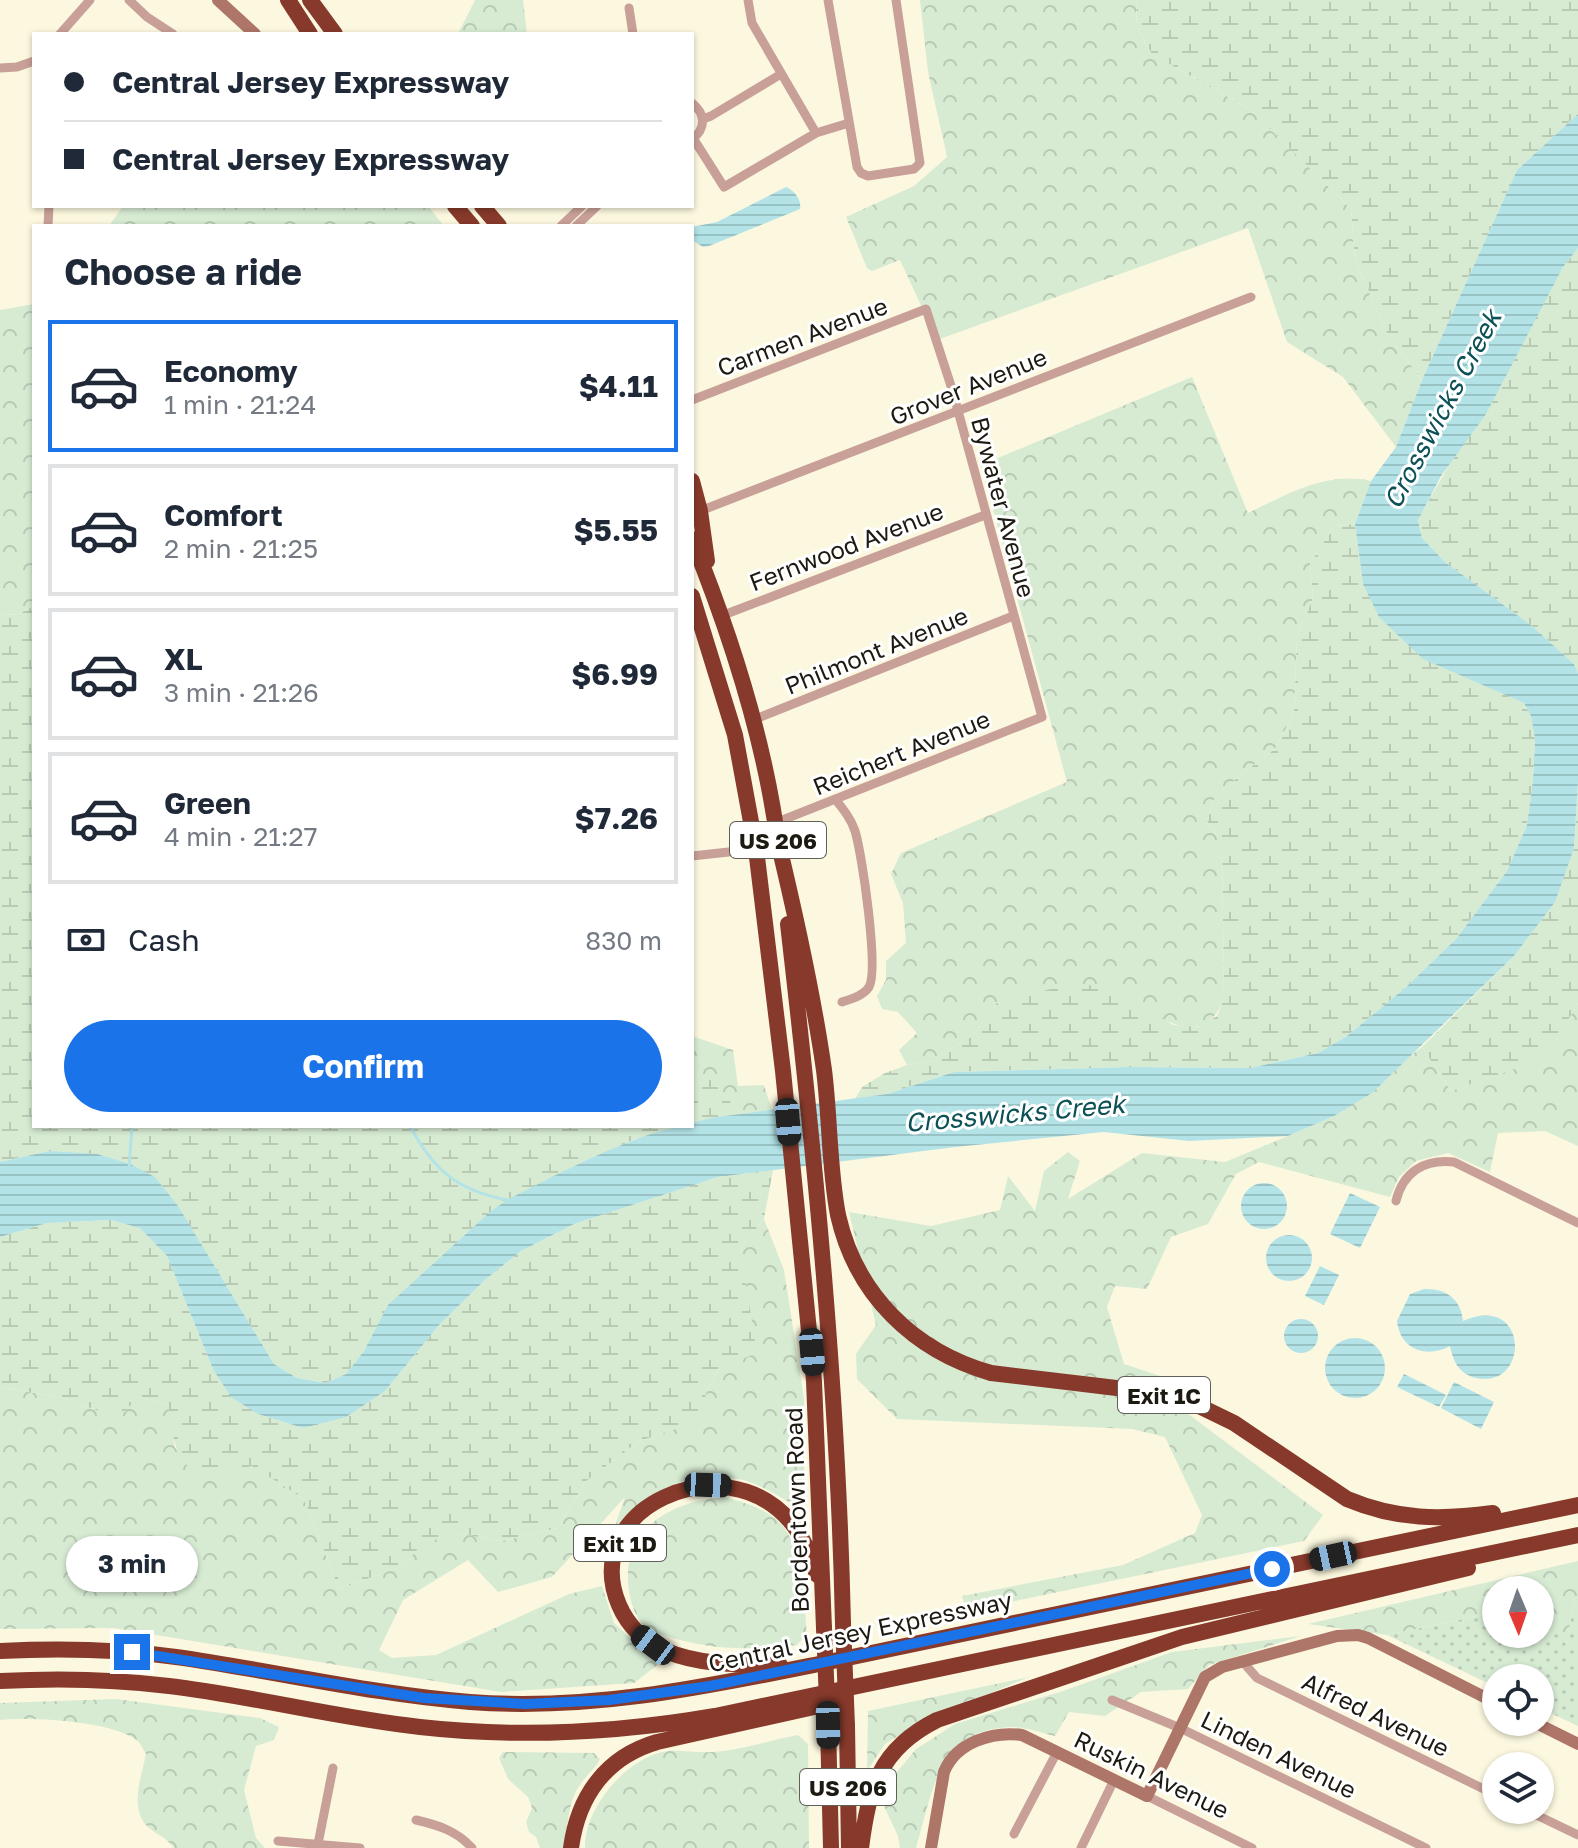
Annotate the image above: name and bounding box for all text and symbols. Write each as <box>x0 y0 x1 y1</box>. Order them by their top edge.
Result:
text: Central Jersey Expressway <box>112 64 509 100</box>
text: Central Jersey Expressway <box>112 141 509 177</box>
text: Choose a ride <box>64 250 302 293</box>
street label: Carmen Avenue <box>713 290 891 382</box>
water label: Crosswicks Creek <box>1377 302 1508 514</box>
street label: Grover Avenue <box>885 341 1051 431</box>
icon: car <box>68 350 140 422</box>
text: Economy <box>164 353 298 389</box>
text: $4.11 <box>579 368 658 404</box>
text: 1 min · 21:24 <box>164 389 316 420</box>
street label: Bywater Avenue <box>966 414 1042 600</box>
icon: car <box>68 494 140 566</box>
street label: Fernwood Avenue <box>745 496 947 596</box>
text: Comfort <box>164 497 283 533</box>
text: $5.55 <box>573 512 658 548</box>
text: 2 min · 21:25 <box>164 533 318 564</box>
street label: Philmont Avenue <box>780 600 972 700</box>
icon: car <box>68 638 140 710</box>
text: XL <box>164 641 203 677</box>
text: $6.99 <box>571 656 658 692</box>
text: 3 min · 21:26 <box>164 677 319 708</box>
street label: Reichert Avenue <box>808 703 994 801</box>
icon: car <box>68 782 140 854</box>
text: Green <box>164 785 251 821</box>
text: $7.26 <box>575 800 658 836</box>
text: 4 min · 21:27 <box>164 821 317 852</box>
road number: US 206 <box>730 822 826 858</box>
icon: cash <box>64 918 108 962</box>
text: Cash <box>128 922 200 958</box>
text: 830 m <box>585 925 662 956</box>
button: Confirm <box>64 1020 662 1112</box>
water label: Crosswicks Creek <box>904 1088 1128 1138</box>
car <box>774 1097 802 1147</box>
car <box>798 1327 826 1377</box>
road number: Exit 1C <box>1118 1377 1210 1413</box>
street label: Bordentown Road <box>778 1407 814 1613</box>
car <box>684 1472 732 1498</box>
road number: Exit 1D <box>574 1525 666 1561</box>
callout: 3 min <box>66 1536 198 1592</box>
car <box>1307 1539 1359 1573</box>
text: 3 min <box>98 1548 166 1579</box>
route start <box>1254 1551 1290 1587</box>
north arrow <box>1482 1576 1554 1648</box>
map controls <box>1482 1576 1554 1824</box>
street label: Central Jersey Expressway <box>706 1585 1014 1677</box>
car <box>627 1621 679 1669</box>
route end <box>114 1634 150 1670</box>
button: locate <box>1482 1664 1554 1736</box>
street label: Alfred Avenue <box>1298 1666 1454 1762</box>
car <box>816 1701 840 1749</box>
street label: Linden Avenue <box>1197 1704 1361 1804</box>
street label: Ruskin Avenue <box>1070 1724 1234 1824</box>
button: layers <box>1482 1752 1554 1824</box>
road number: US 206 <box>800 1769 896 1805</box>

